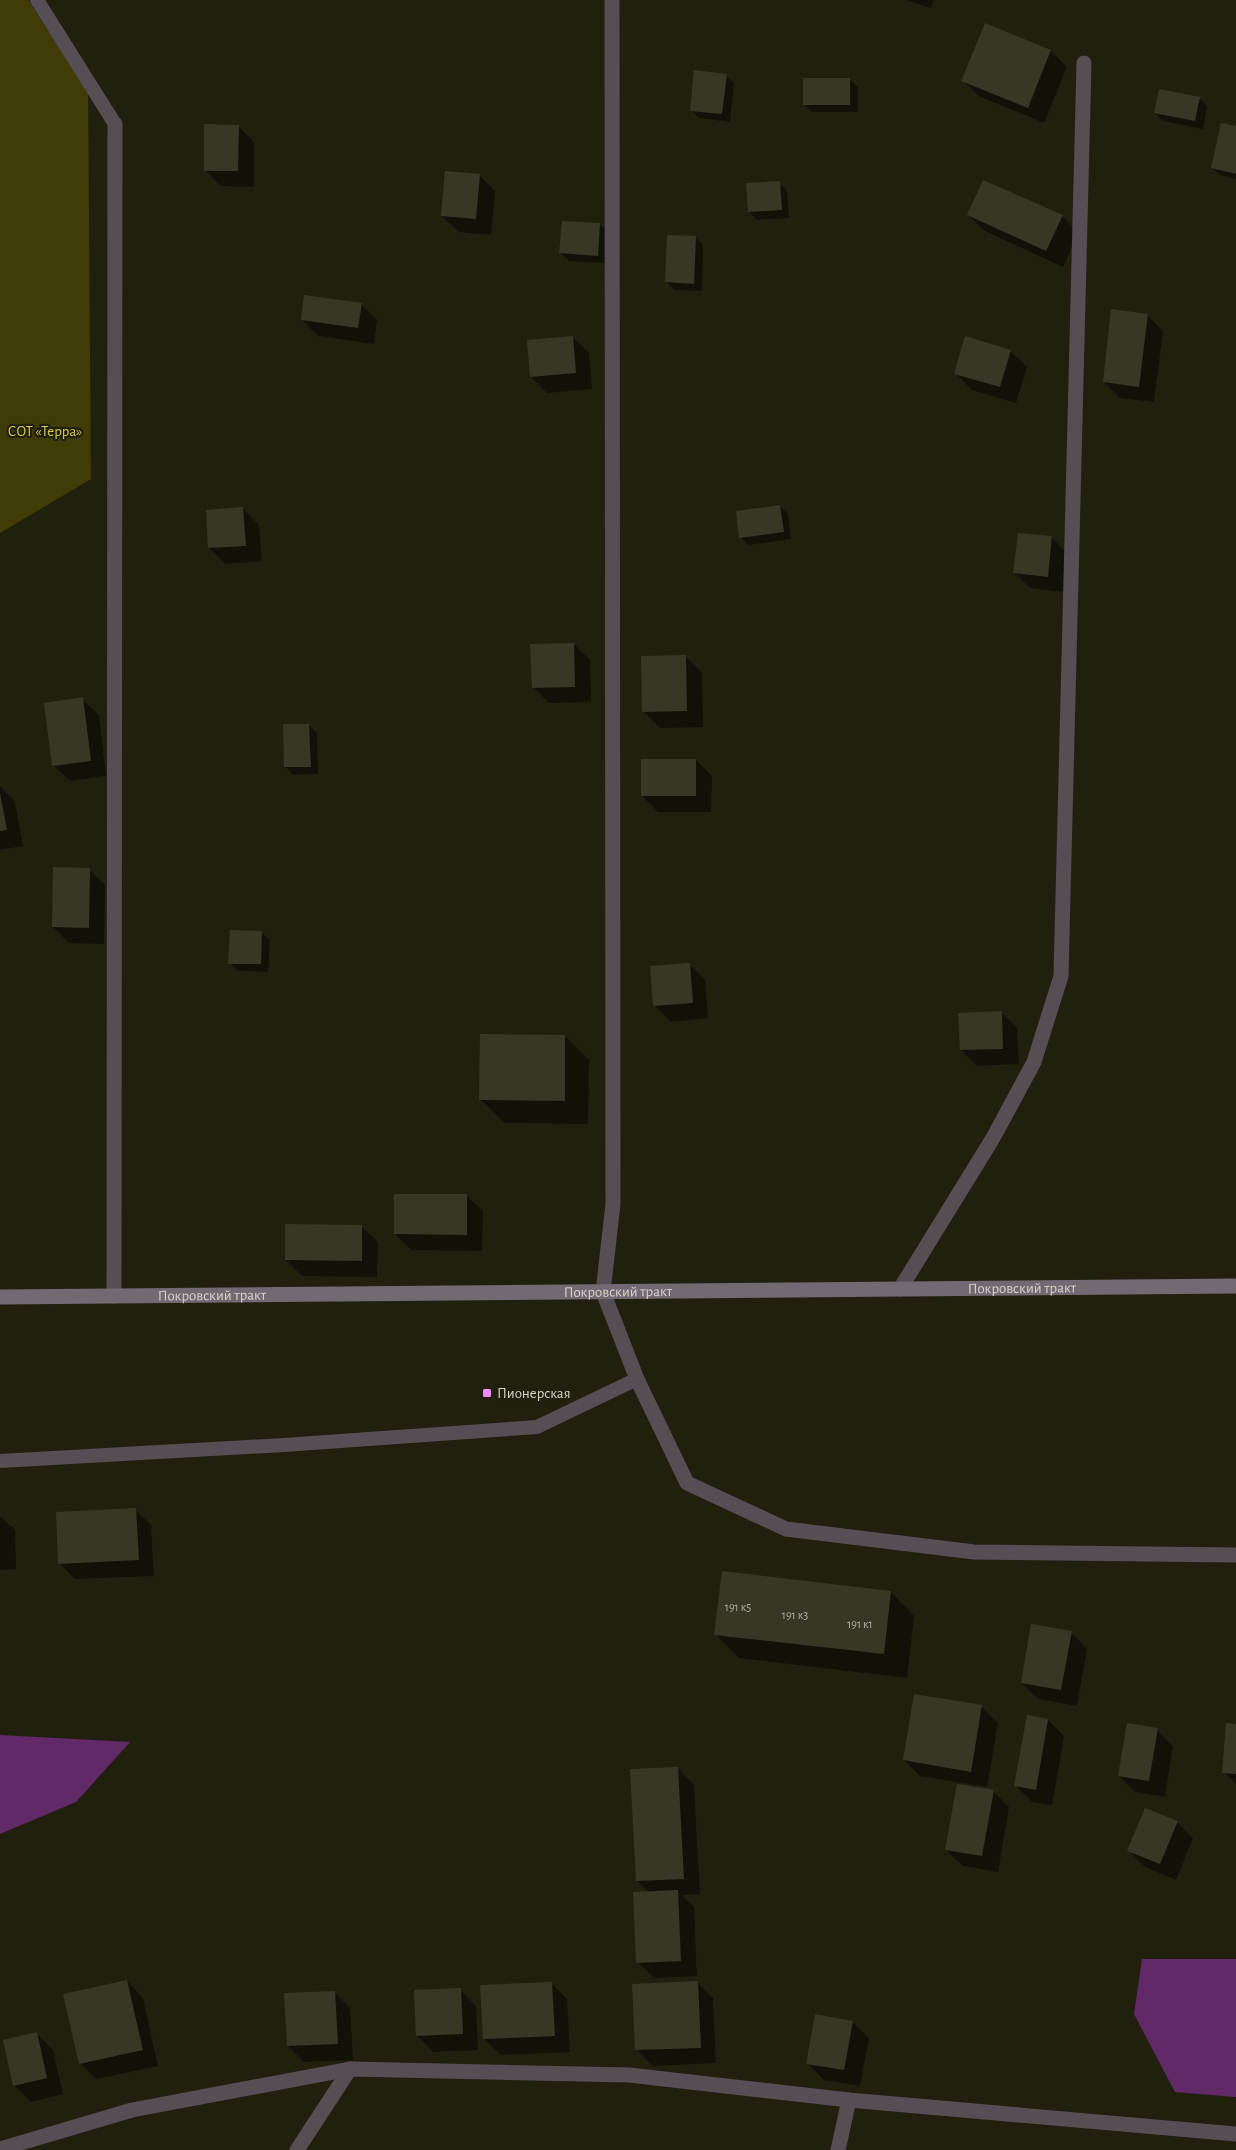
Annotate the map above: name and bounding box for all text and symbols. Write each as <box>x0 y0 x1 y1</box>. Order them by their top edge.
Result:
park label: СОТ «Терра» <box>8 424 82 439</box>
street label: Покровский тракт <box>968 1280 1077 1296</box>
street label: Покровский тракт <box>564 1284 673 1300</box>
street label: Покровский тракт <box>158 1288 267 1304</box>
place label: Пионерская <box>497 1386 571 1401</box>
marker: Пионерская <box>481 1387 493 1399</box>
house number: 191 к5 <box>725 1601 751 1613</box>
house number: 191 к3 <box>782 1609 808 1621</box>
house number: 191 к1 <box>847 1618 873 1630</box>

